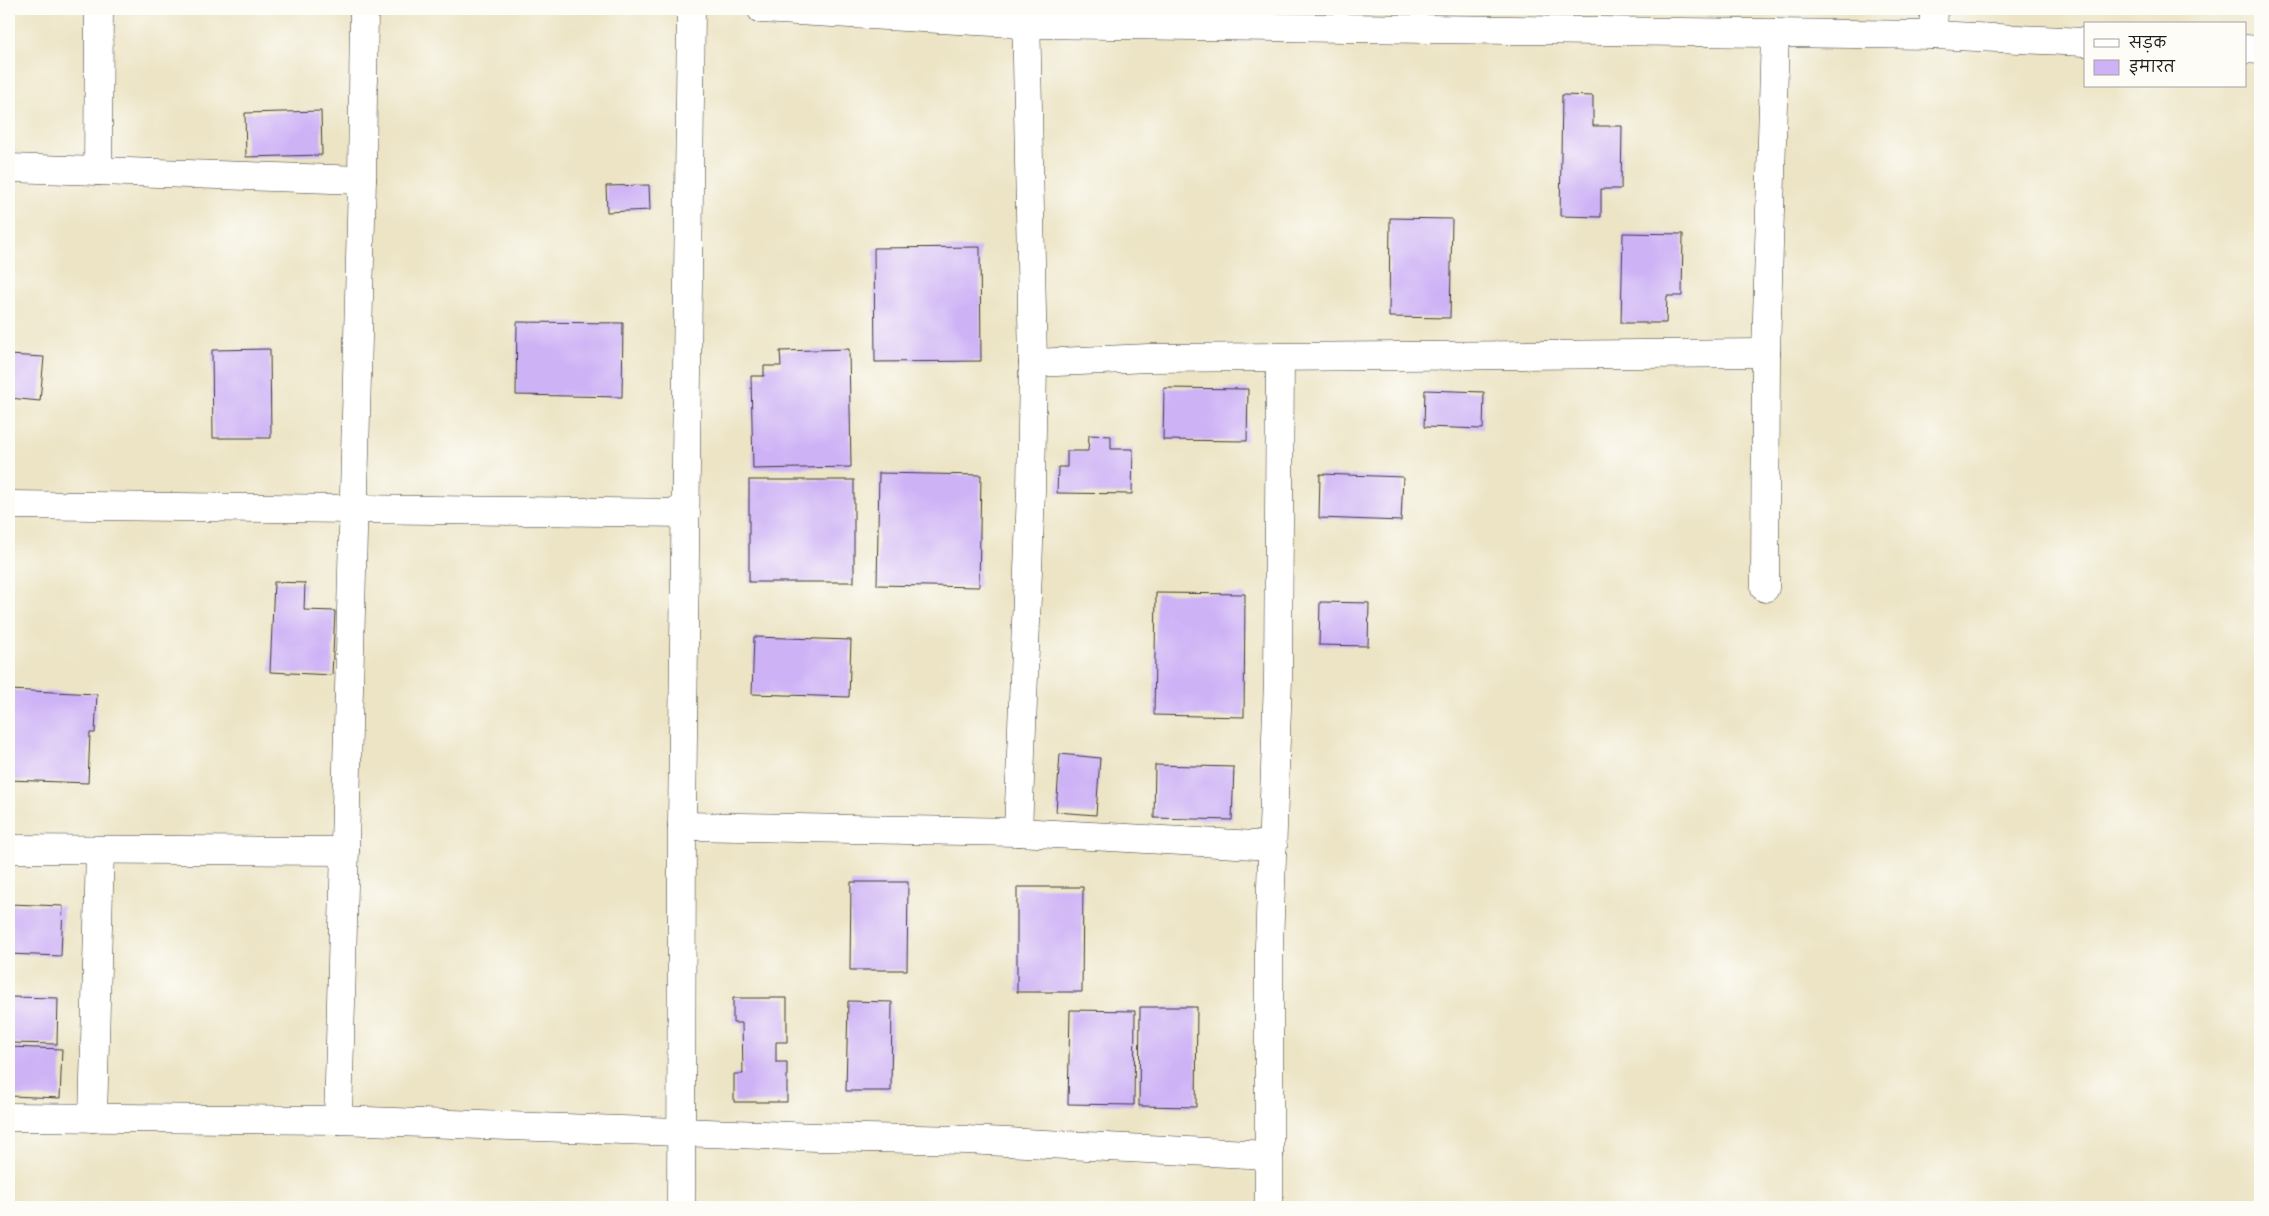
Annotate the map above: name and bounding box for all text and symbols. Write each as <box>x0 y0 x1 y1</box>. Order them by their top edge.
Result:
legend <box>2084 22 2246 88</box>
text: सड़क <box>2128 34 2167 53</box>
text: इमारत <box>2129 58 2176 76</box>

